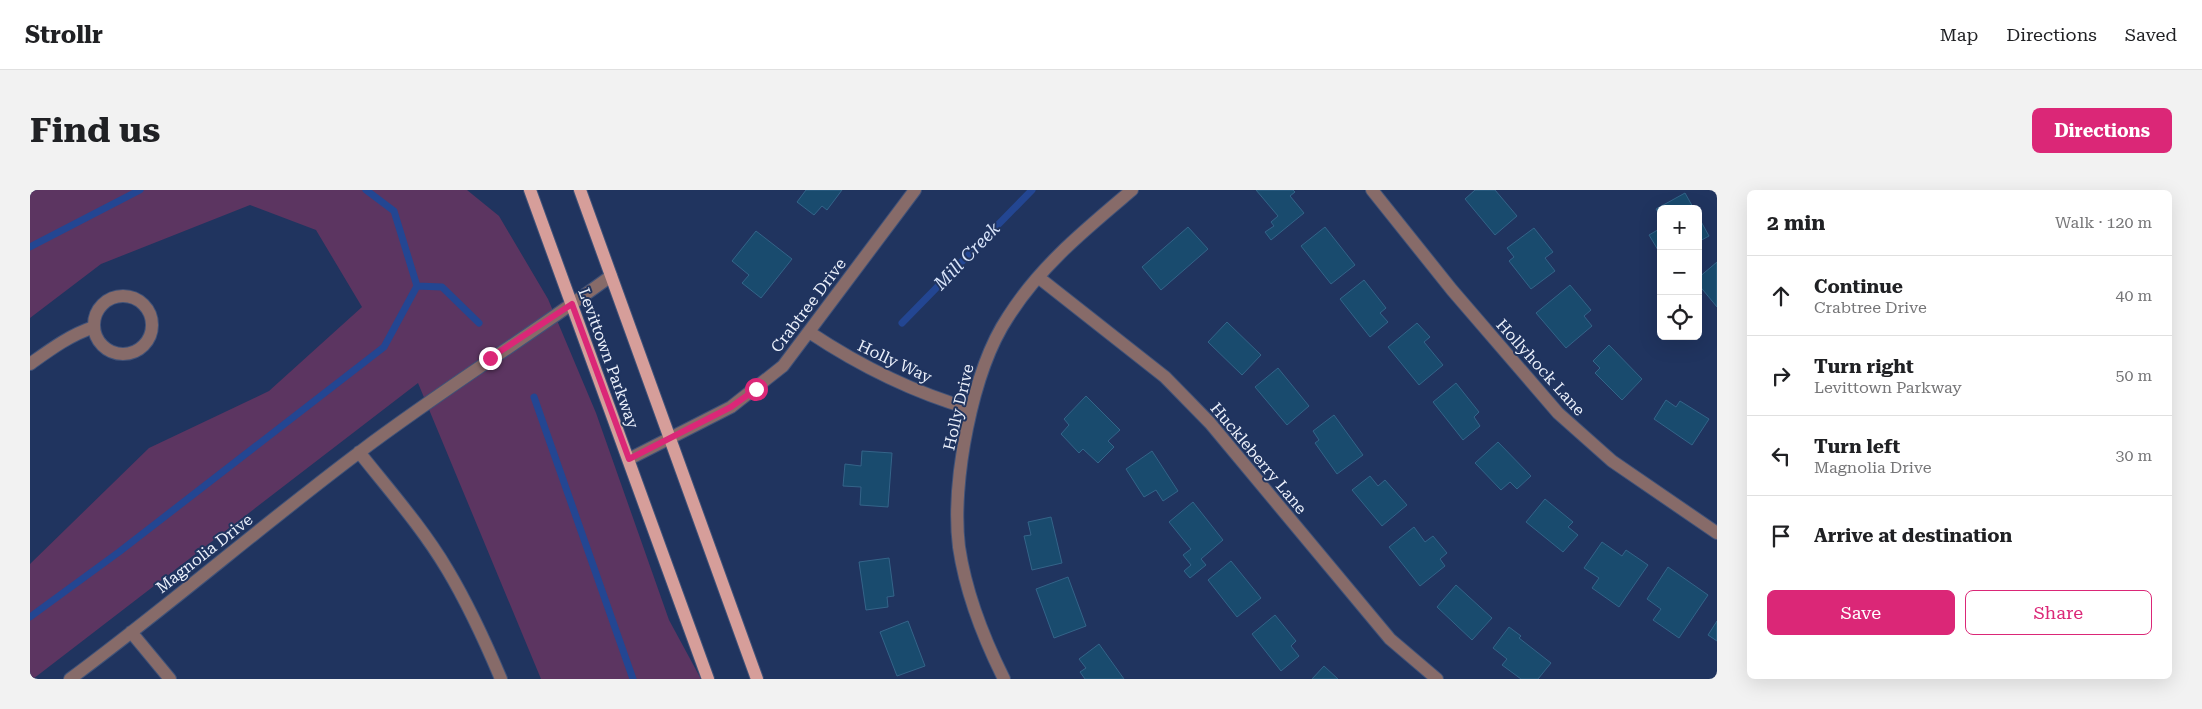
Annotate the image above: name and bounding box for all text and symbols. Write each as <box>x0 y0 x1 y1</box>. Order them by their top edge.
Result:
text: Strollr <box>25 21 103 49</box>
text: Map <box>1940 24 1978 45</box>
text: Directions <box>2006 24 2097 45</box>
text: Saved <box>2125 24 2177 45</box>
button: Directions <box>2032 108 2172 153</box>
text: Find us <box>30 110 160 151</box>
map controls <box>1657 205 1702 340</box>
button: + <box>1657 205 1702 250</box>
text: 2 min <box>1767 211 1825 235</box>
text: Walk · 120 m <box>2055 213 2152 232</box>
water label: Mill Creek <box>929 217 1004 294</box>
button: − <box>1657 250 1702 295</box>
street label: Crabtree Drive <box>767 254 850 356</box>
text: Continue <box>1814 275 1903 298</box>
icon: ahead <box>1767 282 1795 310</box>
street label: Levittown Parkway <box>574 285 643 431</box>
text: 40 m <box>2115 286 2152 305</box>
button: locate <box>1657 295 1702 340</box>
text: Crabtree Drive <box>1814 298 1927 317</box>
street label: Hollyhock Lane <box>1492 315 1589 420</box>
street label: Holly Way <box>855 336 935 387</box>
route end <box>479 347 502 370</box>
text: Turn right <box>1814 355 1914 378</box>
street label: Holly Drive <box>939 362 978 452</box>
icon: right <box>1767 362 1795 390</box>
text: 50 m <box>2115 366 2152 385</box>
route start <box>745 378 768 401</box>
text: Levittown Parkway <box>1814 378 1962 397</box>
street label: Huckleberry Lane <box>1207 399 1311 518</box>
text: Turn left <box>1814 435 1900 458</box>
icon: left <box>1767 442 1795 470</box>
text: 30 m <box>2115 446 2152 465</box>
text: Magnolia Drive <box>1814 458 1932 477</box>
street label: Magnolia Drive <box>152 510 257 597</box>
icon: arrive <box>1767 522 1795 550</box>
text: Arrive at destination <box>1814 524 2012 547</box>
button: Save <box>1767 590 1955 635</box>
button: Share <box>1965 590 2152 635</box>

